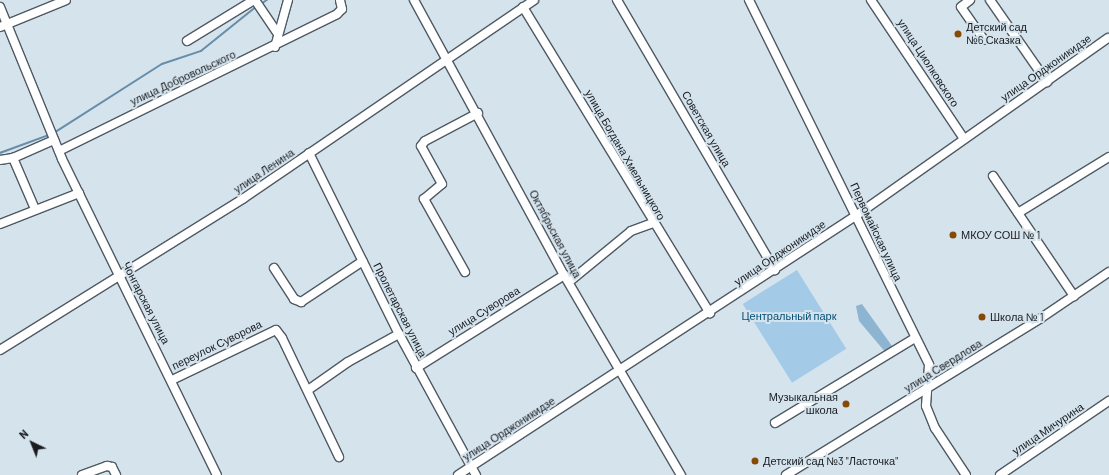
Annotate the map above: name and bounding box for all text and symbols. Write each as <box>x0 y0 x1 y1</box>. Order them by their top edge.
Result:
street label: улица Циолковского <box>895 17 961 109</box>
place label: Детский сад №6 Сказка <box>966 21 1027 47</box>
marker: Детский сад №6 Сказка <box>953 29 963 39</box>
street label: улица Орджоникидзе <box>998 32 1094 104</box>
street label: улица Добровольского <box>128 48 238 108</box>
street label: улица Богдана Хмельницкого <box>582 87 668 223</box>
street label: Советская улица <box>679 89 733 169</box>
street label: улица Ленина <box>231 146 297 196</box>
street label: Первомайская улица <box>847 181 905 283</box>
street label: Октябрьская улица <box>526 188 584 280</box>
street label: улица Орджоникидзе <box>732 218 828 288</box>
place label: МКОУ СОШ № 1 <box>961 228 1040 242</box>
marker: МКОУ СОШ № 1 <box>948 230 958 240</box>
street label: Чонгарская улица <box>120 260 172 346</box>
street label: Пролетарская улица <box>370 261 430 359</box>
street label: улица Суворова <box>446 284 522 338</box>
park label: Центральный парк <box>741 309 837 323</box>
place label: Школа № 1 <box>990 310 1043 324</box>
marker: Школа № 1 <box>977 312 987 322</box>
street label: переулок Суворова <box>170 317 264 373</box>
street label: улица Свердлова <box>902 337 984 395</box>
place label: Музыкальная школа <box>769 391 838 417</box>
street label: улица Орджоникидзе <box>460 394 558 464</box>
marker: Музыкальная школа <box>841 399 851 409</box>
street label: улица Мичурина <box>1010 400 1086 458</box>
north arrow <box>12 423 52 463</box>
text: N <box>16 427 31 441</box>
place label: Детский сад №3 "Ласточка" <box>763 454 898 468</box>
marker: Детский сад №3 "Ласточка" <box>750 456 760 466</box>

